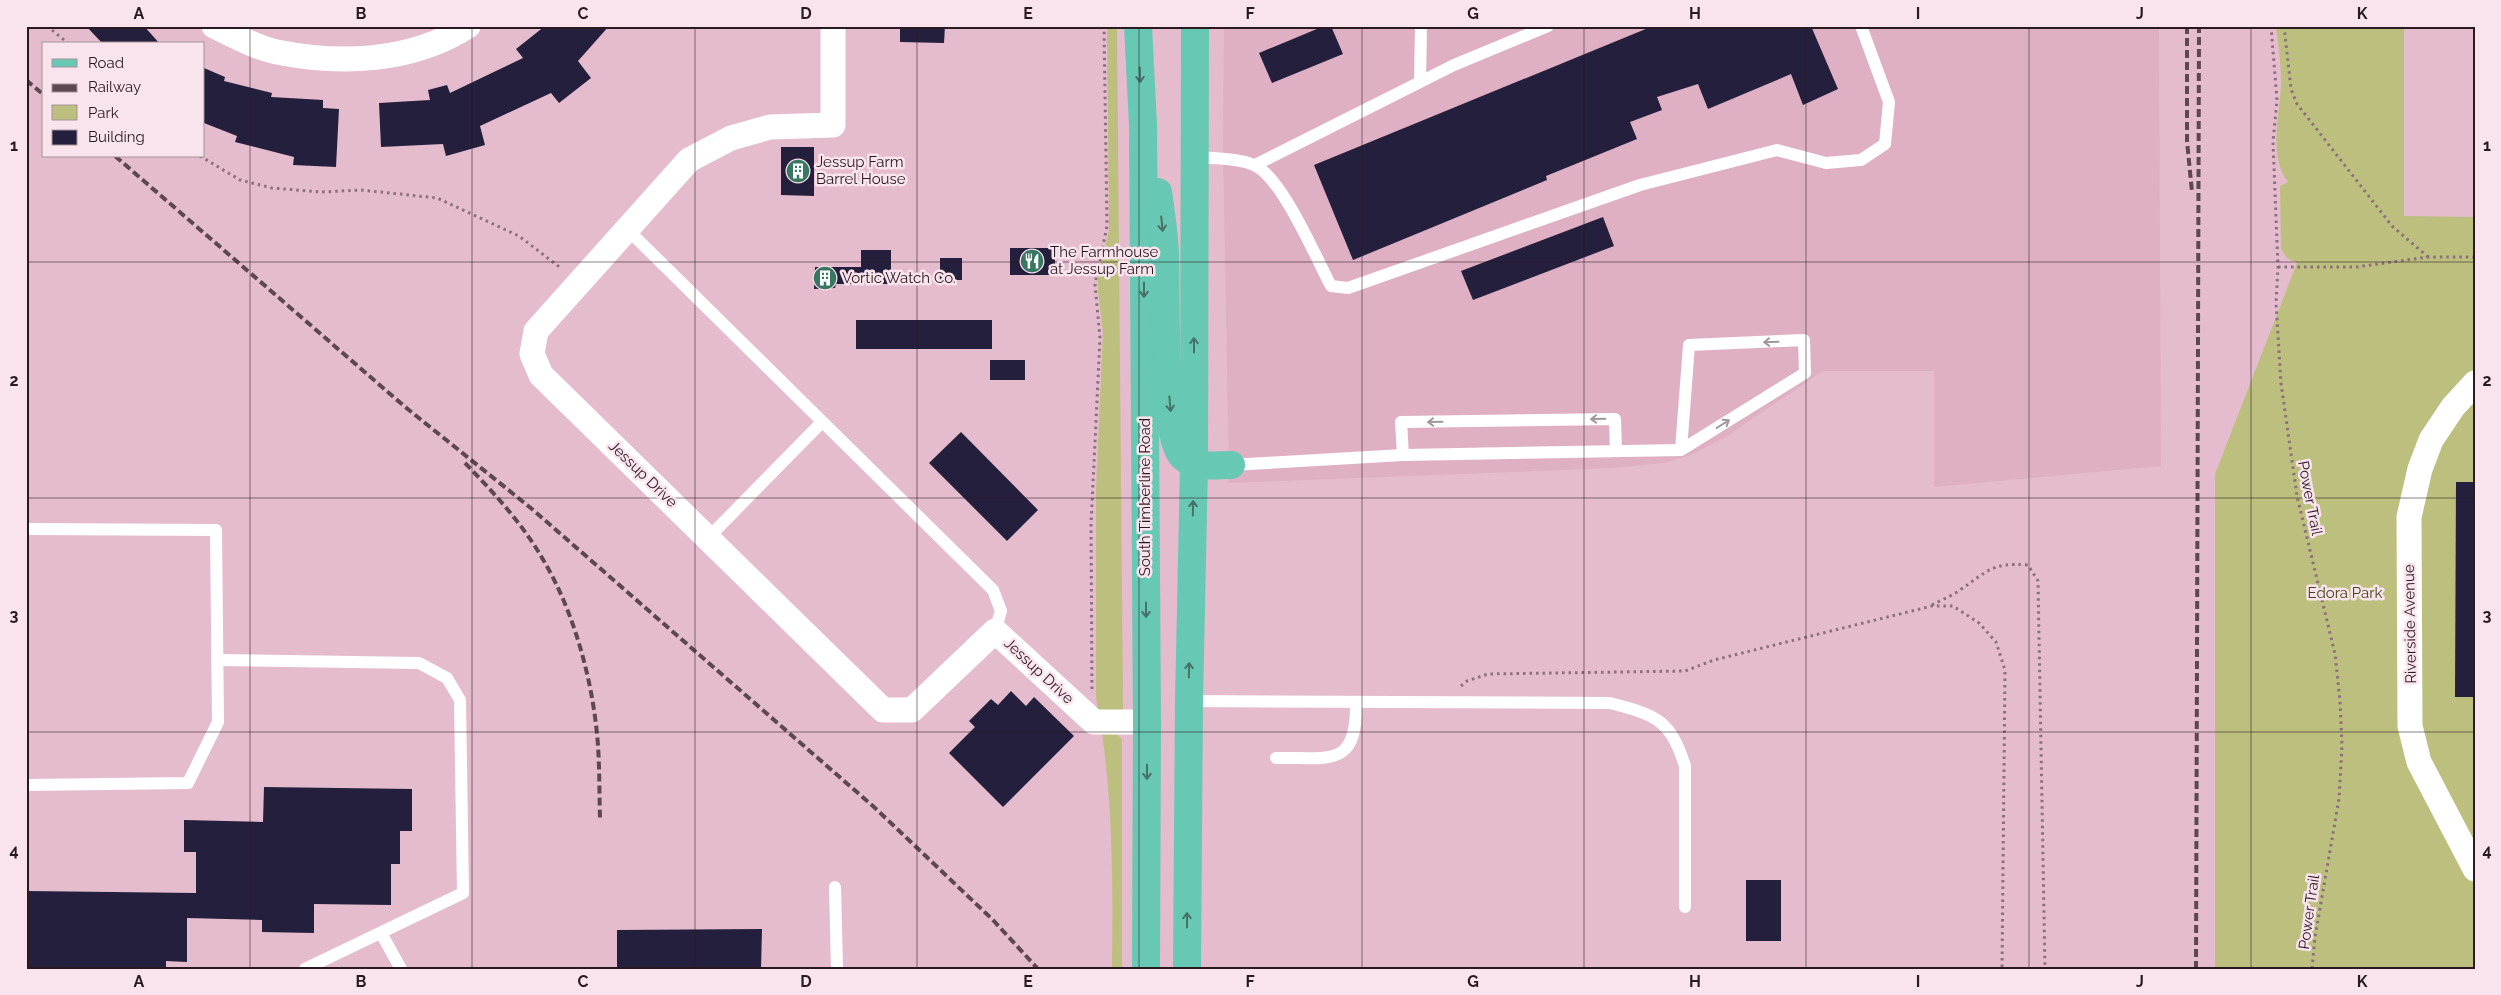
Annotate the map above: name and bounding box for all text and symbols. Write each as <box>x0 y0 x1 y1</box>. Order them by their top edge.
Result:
text: A <box>134 4 145 23</box>
text: B <box>356 4 367 23</box>
text: C <box>578 4 589 23</box>
text: D <box>800 4 812 23</box>
text: E <box>1023 4 1033 23</box>
text: F <box>1245 4 1255 23</box>
text: G <box>1467 4 1479 23</box>
text: H <box>1689 4 1701 23</box>
text: I <box>1916 4 1920 23</box>
text: J <box>2136 4 2144 23</box>
text: K <box>2357 4 2368 23</box>
legend <box>42 42 205 158</box>
text: Road <box>88 54 124 72</box>
one-way arrow <box>1136 67 1145 83</box>
text: Railway <box>88 78 141 96</box>
text: Park <box>88 104 119 122</box>
text: Building <box>88 128 145 146</box>
text: 1 <box>10 136 18 155</box>
text: 1 <box>2483 136 2491 155</box>
place label: Jessup Farm Barrel House <box>816 153 906 188</box>
building icon: Jessup Farm Barrel House <box>785 158 811 184</box>
one-way arrow <box>1157 216 1167 232</box>
place label: The Farmhouse at Jessup Farm <box>1050 243 1158 278</box>
restaurant icon: The Farmhouse at Jessup Farm <box>1019 248 1045 274</box>
building icon: Vortic Watch Co. <box>812 265 838 291</box>
place label: Vortic Watch Co. <box>842 269 956 287</box>
one-way arrow <box>1139 282 1149 298</box>
one-way arrow <box>1189 337 1199 354</box>
one-way arrow <box>1763 337 1779 346</box>
text: 2 <box>9 371 19 390</box>
text: 2 <box>2482 371 2492 390</box>
one-way arrow <box>1166 395 1175 411</box>
one-way arrow <box>1590 415 1606 424</box>
one-way arrow <box>1428 417 1444 427</box>
street label: South Timberline Road <box>1136 418 1154 576</box>
one-way arrow <box>1715 419 1729 429</box>
street label: Jessup Drive <box>605 437 681 511</box>
street label: Power Trail <box>2294 459 2326 538</box>
one-way arrow <box>1188 500 1198 516</box>
street label: Riverside Avenue <box>2400 564 2420 684</box>
park label: Edora Park <box>2307 584 2383 602</box>
one-way arrow <box>1141 602 1151 618</box>
text: 3 <box>10 606 19 625</box>
text: 3 <box>2483 606 2492 625</box>
street label: Jessup Drive <box>1001 634 1078 708</box>
one-way arrow <box>1185 662 1194 678</box>
one-way arrow <box>1142 764 1152 780</box>
text: 4 <box>9 841 19 860</box>
text: 4 <box>2482 841 2492 860</box>
street label: Power Trail <box>2295 872 2323 951</box>
one-way arrow <box>1182 912 1192 928</box>
text: A <box>134 972 145 991</box>
text: B <box>356 972 367 991</box>
text: C <box>578 972 589 991</box>
text: D <box>800 972 812 991</box>
text: E <box>1023 972 1033 991</box>
text: F <box>1245 972 1255 991</box>
text: G <box>1467 972 1479 991</box>
text: H <box>1689 972 1701 991</box>
text: I <box>1916 972 1920 991</box>
text: J <box>2136 972 2144 991</box>
text: K <box>2357 972 2368 991</box>

